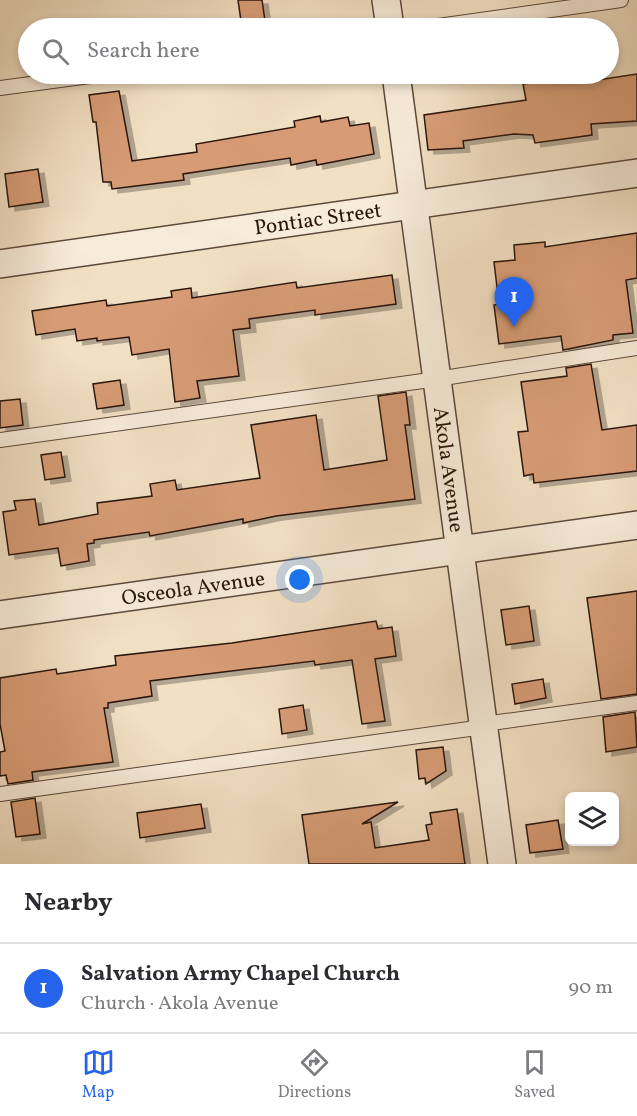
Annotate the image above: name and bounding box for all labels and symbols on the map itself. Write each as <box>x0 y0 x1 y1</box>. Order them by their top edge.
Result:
street label: Pontiac Street <box>252 197 384 244</box>
pin: 1 <box>494 278 534 327</box>
street label: Akola Avenue <box>425 405 470 534</box>
street label: Osceola Avenue <box>120 565 267 614</box>
your location <box>285 565 314 594</box>

